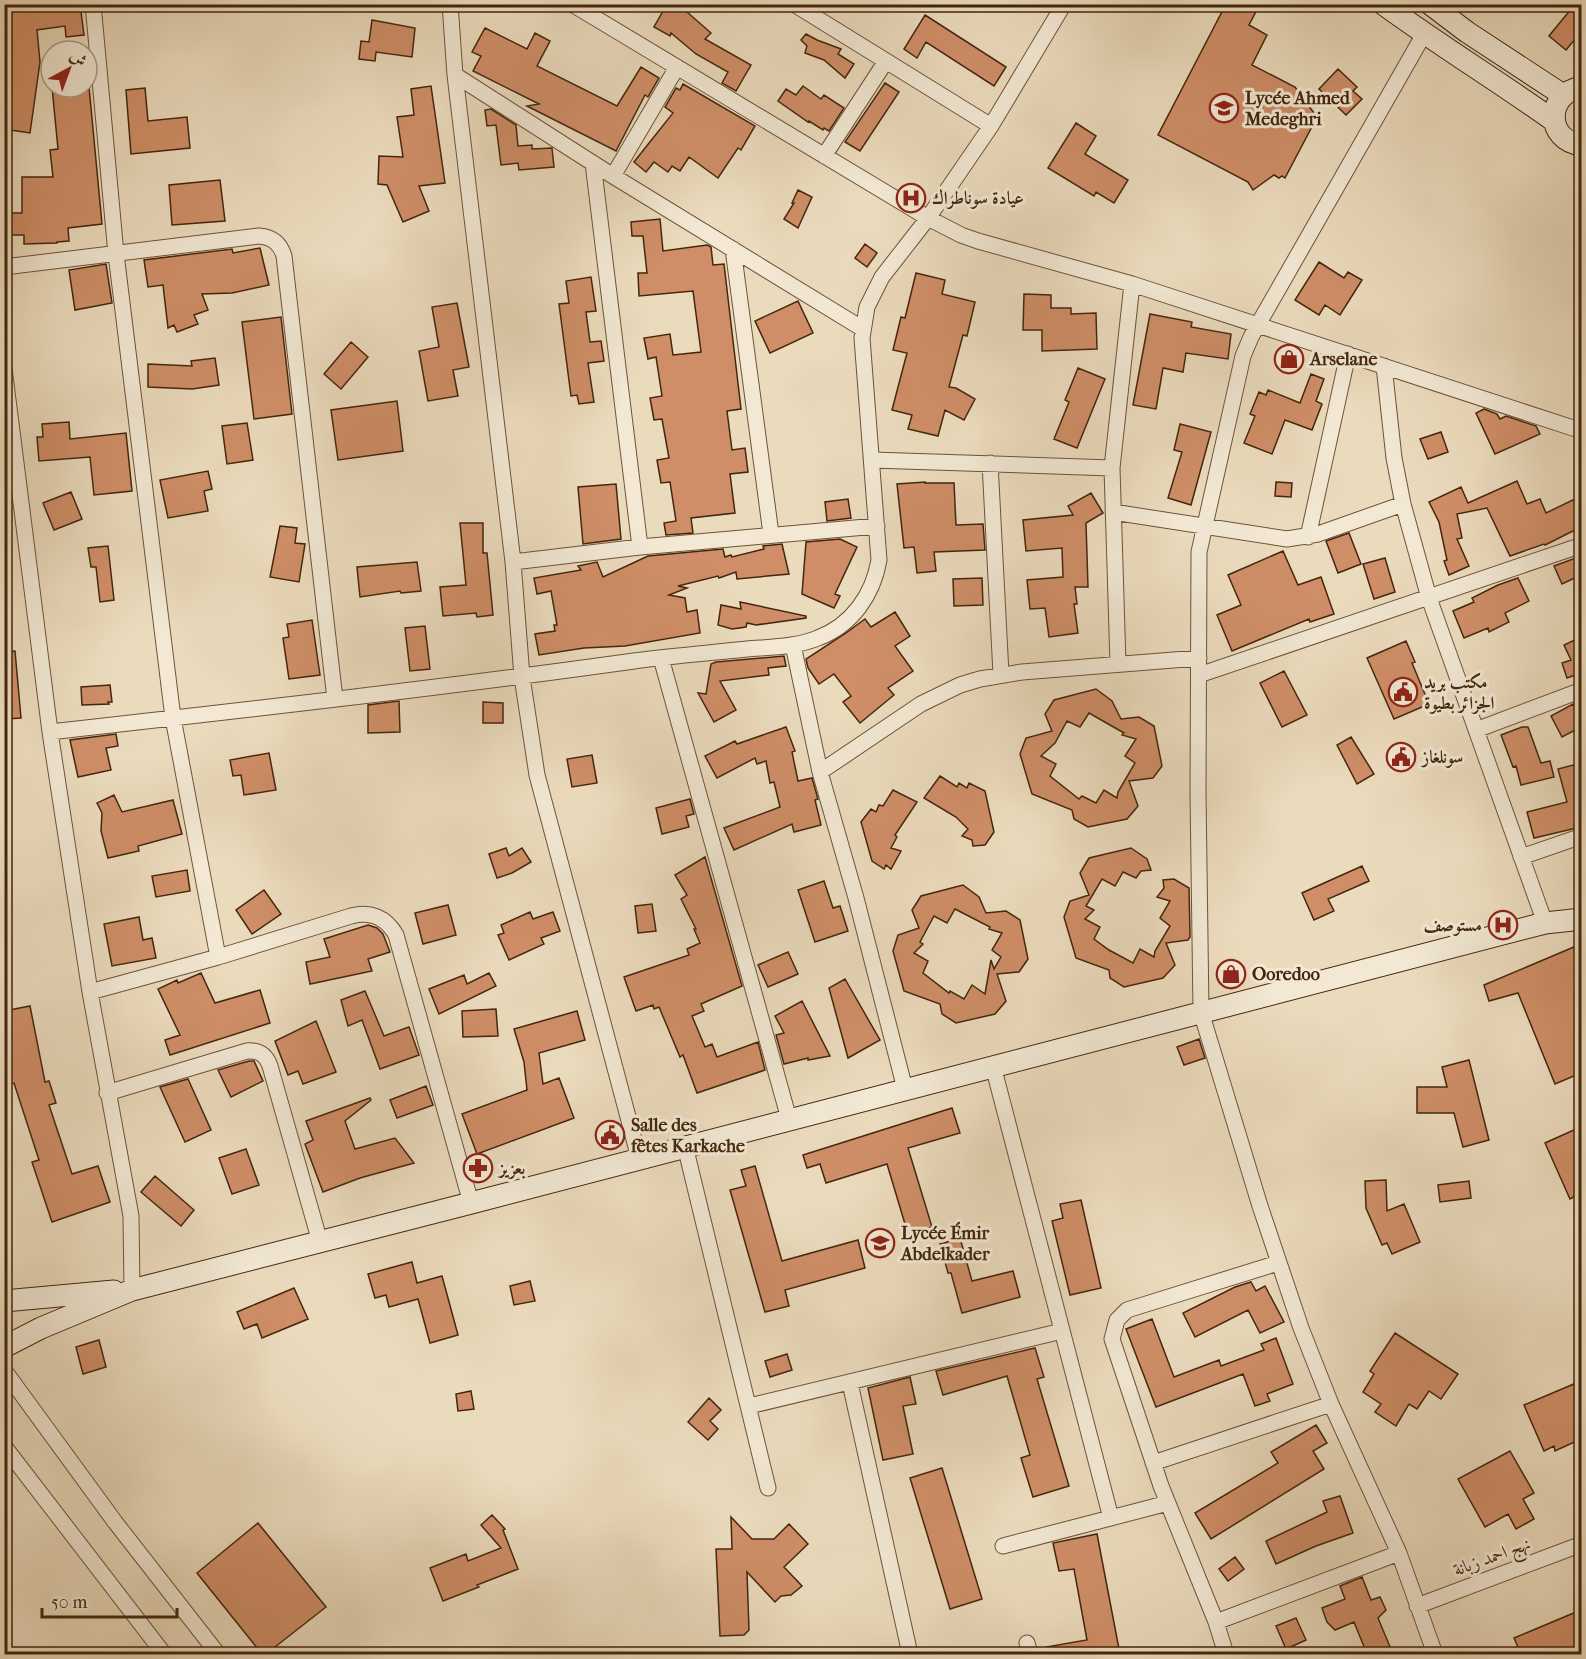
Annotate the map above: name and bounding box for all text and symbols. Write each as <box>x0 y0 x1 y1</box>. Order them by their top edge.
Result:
north arrow <box>39 39 99 99</box>
text: ش <box>66 46 91 70</box>
place label: Lycée Ahmed Medeghri <box>1244 88 1351 130</box>
school or university icon: Lycée Ahmed Medeghri <box>1208 92 1240 124</box>
hospital icon: عيادة سوناطراك <box>895 182 927 214</box>
place label: عيادة سوناطراك <box>932 188 1024 210</box>
shop icon: Arselane <box>1273 343 1305 375</box>
place label: Arselane <box>1309 349 1377 370</box>
place label: مكتب بريد الجزائر بطيوة <box>1424 672 1495 715</box>
public building icon: مكتب بريد الجزائر بطيوة <box>1387 676 1419 708</box>
public building icon: سونلغاز <box>1385 741 1417 773</box>
place label: سونلغاز <box>1420 747 1463 768</box>
hospital icon: مستوصف <box>1487 909 1519 941</box>
place label: مستوصف <box>1424 915 1482 936</box>
shop icon: Ooredoo <box>1215 958 1247 990</box>
place label: Ooredoo <box>1252 964 1320 985</box>
place label: Salle des fêtes Karkache <box>630 1115 745 1157</box>
public building icon: Salle des fêtes Karkache <box>594 1119 626 1151</box>
pharmacy icon: بعزيز <box>462 1152 494 1184</box>
place label: بعزيز <box>497 1158 525 1180</box>
place label: Lycée Émir Abdelkader <box>900 1221 990 1265</box>
school or university icon: Lycée Émir Abdelkader <box>864 1227 896 1259</box>
street label: نهج احمد زبانة <box>1450 1533 1535 1585</box>
scale bar <box>42 1581 177 1619</box>
text: 50 m <box>51 1592 88 1613</box>

